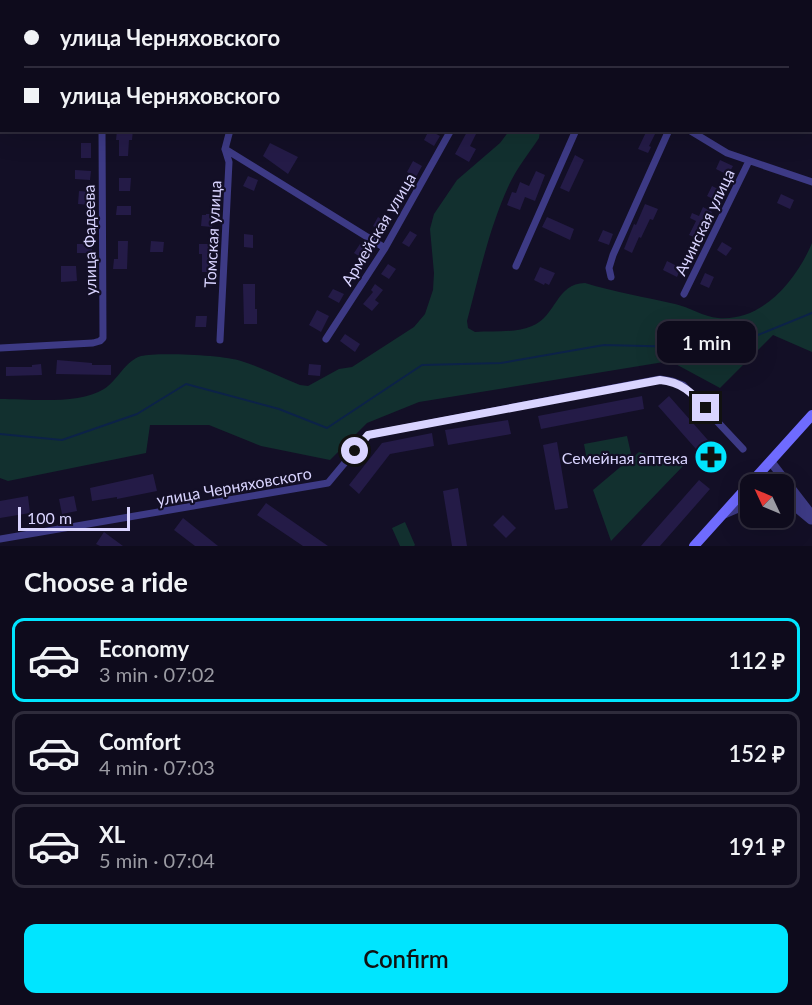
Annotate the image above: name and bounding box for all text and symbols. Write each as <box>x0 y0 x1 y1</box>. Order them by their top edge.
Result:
text: улица Черняховского <box>60 24 280 51</box>
text: улица Черняховского <box>60 82 280 109</box>
street label: Ачинская улица <box>670 166 738 278</box>
street label: Армейская улица <box>337 169 419 289</box>
street label: Томская улица <box>200 180 224 288</box>
street label: улица Фадеева <box>79 185 99 295</box>
callout: 1 min <box>656 321 756 363</box>
text: 1 min <box>682 330 731 354</box>
route end <box>692 394 719 421</box>
route start <box>341 437 368 464</box>
pharmacy icon: Семейная аптека <box>693 439 729 475</box>
place label: Семейная аптека <box>562 448 688 467</box>
street label: улица Черняховского <box>155 463 313 509</box>
north arrow <box>740 474 794 528</box>
map controls <box>740 474 794 528</box>
scale bar <box>18 504 130 532</box>
text: 100 m <box>27 508 72 527</box>
text: Choose a ride <box>24 565 188 598</box>
icon: car <box>27 633 81 687</box>
text: Economy <box>99 635 189 662</box>
text: 112 ₽ <box>728 647 785 674</box>
text: 3 min · 07:02 <box>99 662 215 686</box>
icon: car <box>27 726 81 780</box>
text: Comfort <box>99 728 181 755</box>
text: 152 ₽ <box>728 740 785 767</box>
text: 4 min · 07:03 <box>99 755 215 779</box>
icon: car <box>27 819 81 873</box>
text: XL <box>99 821 125 848</box>
text: 191 ₽ <box>728 833 785 860</box>
text: 5 min · 07:04 <box>99 848 215 872</box>
button: Confirm <box>24 924 788 993</box>

